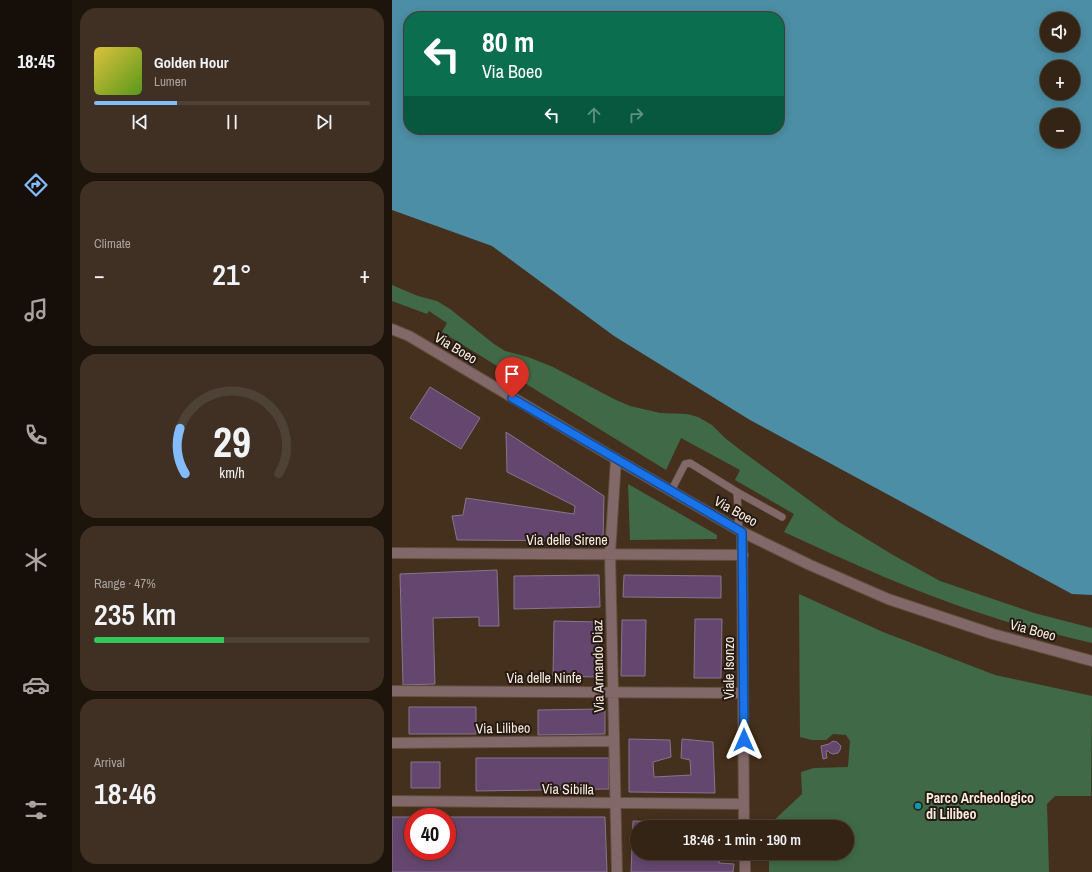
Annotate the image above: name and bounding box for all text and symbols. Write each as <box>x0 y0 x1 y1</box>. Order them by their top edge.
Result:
map controls <box>1040 12 1080 148</box>
button: sound <box>1040 12 1080 52</box>
text: 80 m <box>482 23 534 61</box>
icon: left <box>416 28 468 80</box>
text: 18:45 <box>17 49 55 74</box>
text: Golden Hour <box>154 52 229 73</box>
text: Via Boeo <box>482 59 542 84</box>
button: + <box>1040 60 1080 100</box>
text: Lumen <box>154 73 187 90</box>
icon: left <box>541 104 563 126</box>
icon: ahead <box>583 104 605 126</box>
icon: right <box>625 104 647 126</box>
button: − <box>1040 108 1080 148</box>
icon: previous <box>129 111 151 133</box>
icon: pause <box>221 111 243 133</box>
icon: next <box>313 111 335 133</box>
icon: directions <box>22 171 50 199</box>
text: Climate <box>94 235 131 252</box>
text: 21° <box>212 254 252 294</box>
text: − <box>94 260 105 290</box>
text: + <box>359 260 370 290</box>
icon: music <box>22 296 50 324</box>
street label: Via Boeo <box>431 328 481 368</box>
pin <box>495 357 529 398</box>
icon: arrive <box>501 363 523 385</box>
text: 29 <box>213 414 251 470</box>
icon: phone <box>22 421 50 449</box>
text: km/h <box>219 463 245 482</box>
street label: Via Boeo <box>711 492 761 530</box>
street label: Via delle Sirene <box>526 531 608 549</box>
icon: climate <box>22 546 50 574</box>
text: Range · 47% <box>94 575 156 592</box>
text: 235 km <box>94 594 176 634</box>
street label: Via Boeo <box>1008 615 1058 645</box>
street label: Via Armando Diaz <box>588 619 608 713</box>
street label: Viale Isonzo <box>720 637 738 700</box>
street label: Via delle Ninfe <box>506 669 582 687</box>
icon: car <box>22 671 50 699</box>
street label: Via Lilibeo <box>475 719 531 737</box>
position arrow <box>723 719 765 761</box>
text: Arrival <box>94 754 125 771</box>
text: 18:46 <box>94 773 156 813</box>
street label: Via Sibilla <box>542 780 595 798</box>
place label: Parco Archeologico di Lilibeo <box>926 789 1034 823</box>
icon: filters <box>22 796 50 824</box>
marker: Parco Archeologico di Lilibeo <box>913 801 923 811</box>
speed limit sign: 40 <box>404 808 456 860</box>
text: 18:46 · 1 min · 190 m <box>683 829 801 850</box>

